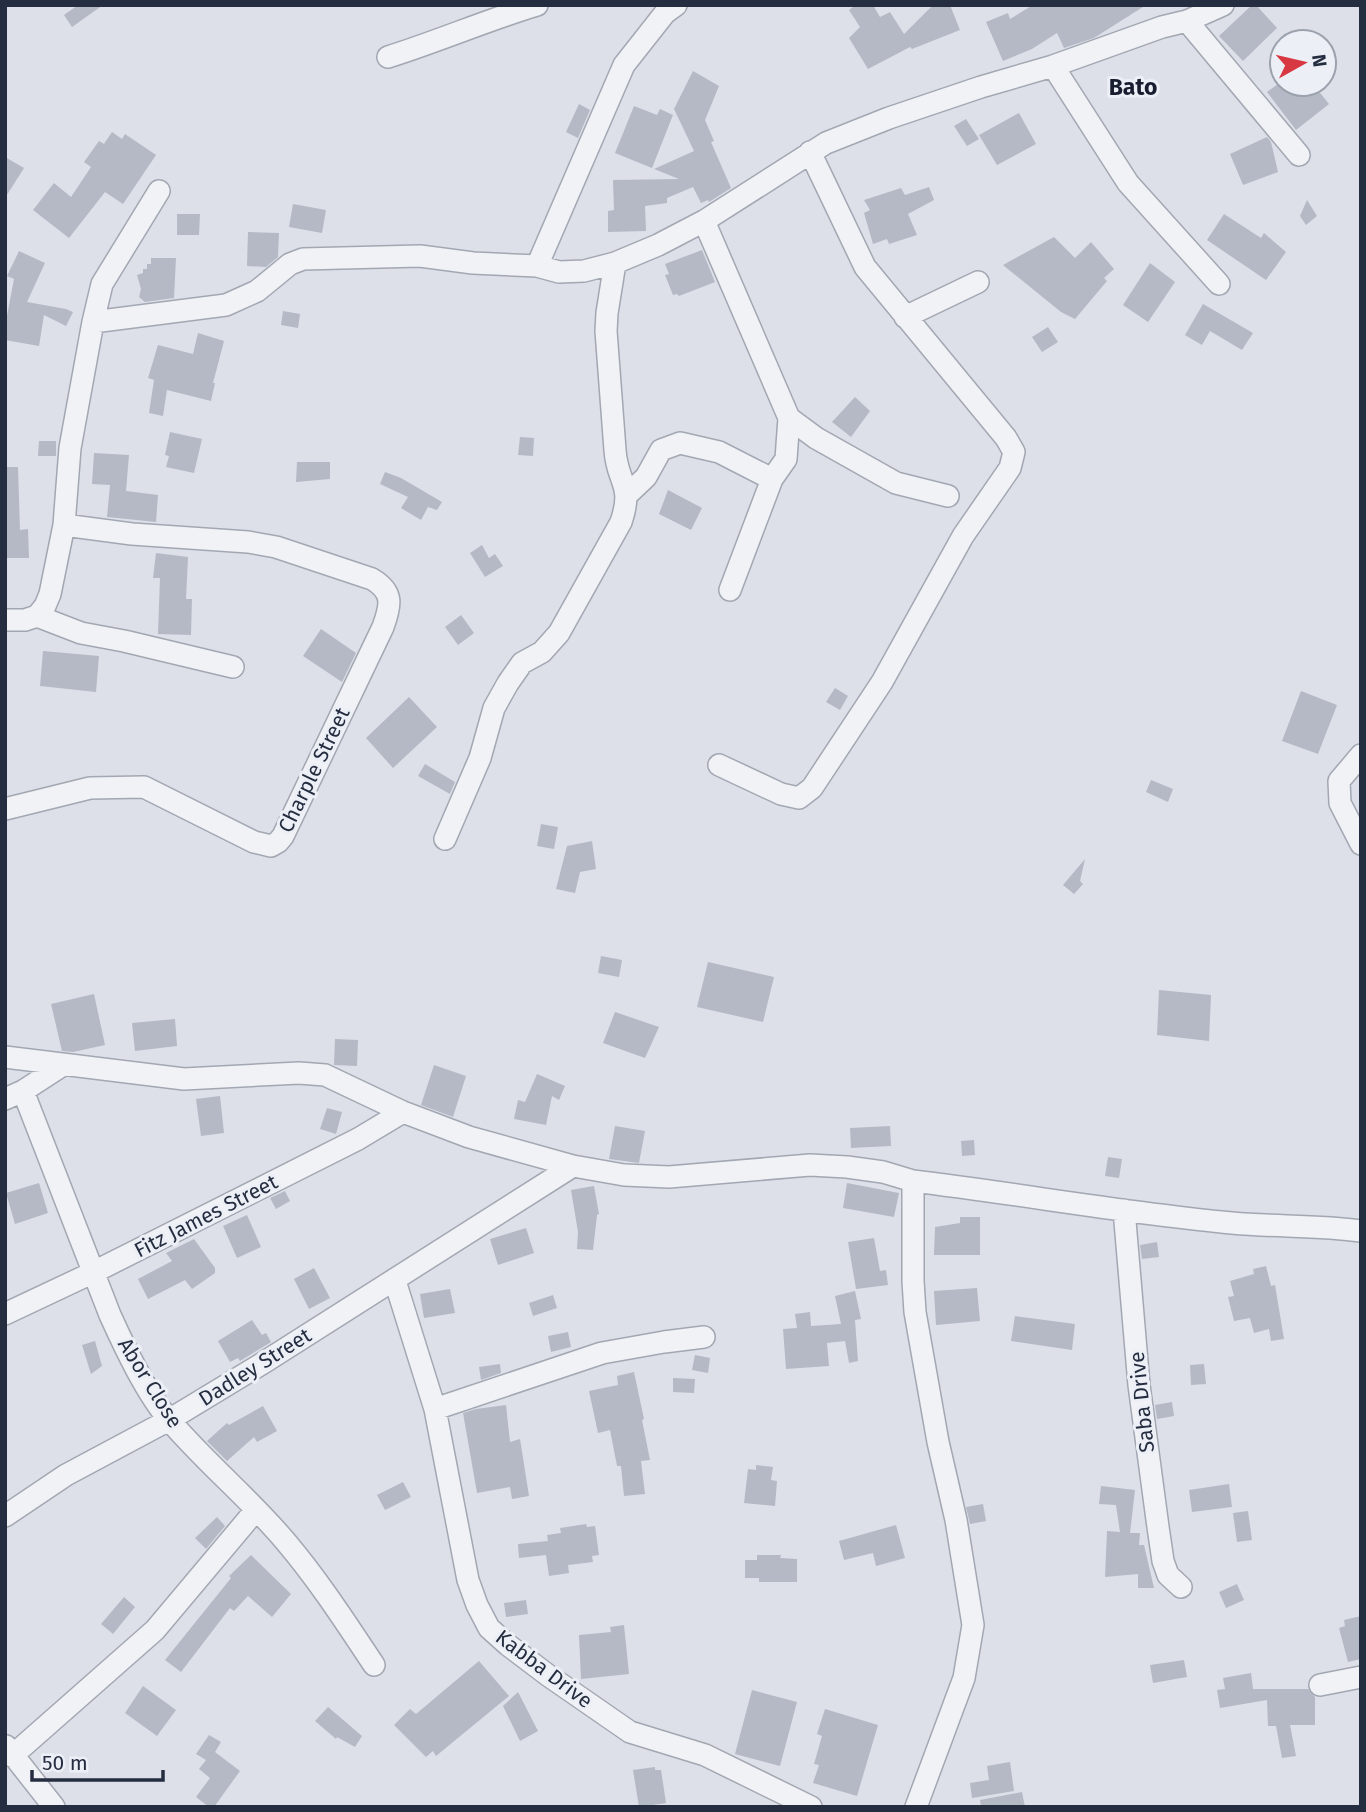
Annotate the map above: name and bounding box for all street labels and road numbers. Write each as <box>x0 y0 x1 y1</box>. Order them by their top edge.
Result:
street label: Charple Street <box>273 703 356 837</box>
street label: Fitz James Street <box>130 1168 282 1263</box>
street label: Dadley Street <box>194 1322 316 1412</box>
street label: Abor Close <box>112 1333 188 1433</box>
street label: Saba Drive <box>1124 1350 1160 1454</box>
street label: Kabba Drive <box>490 1624 598 1714</box>

